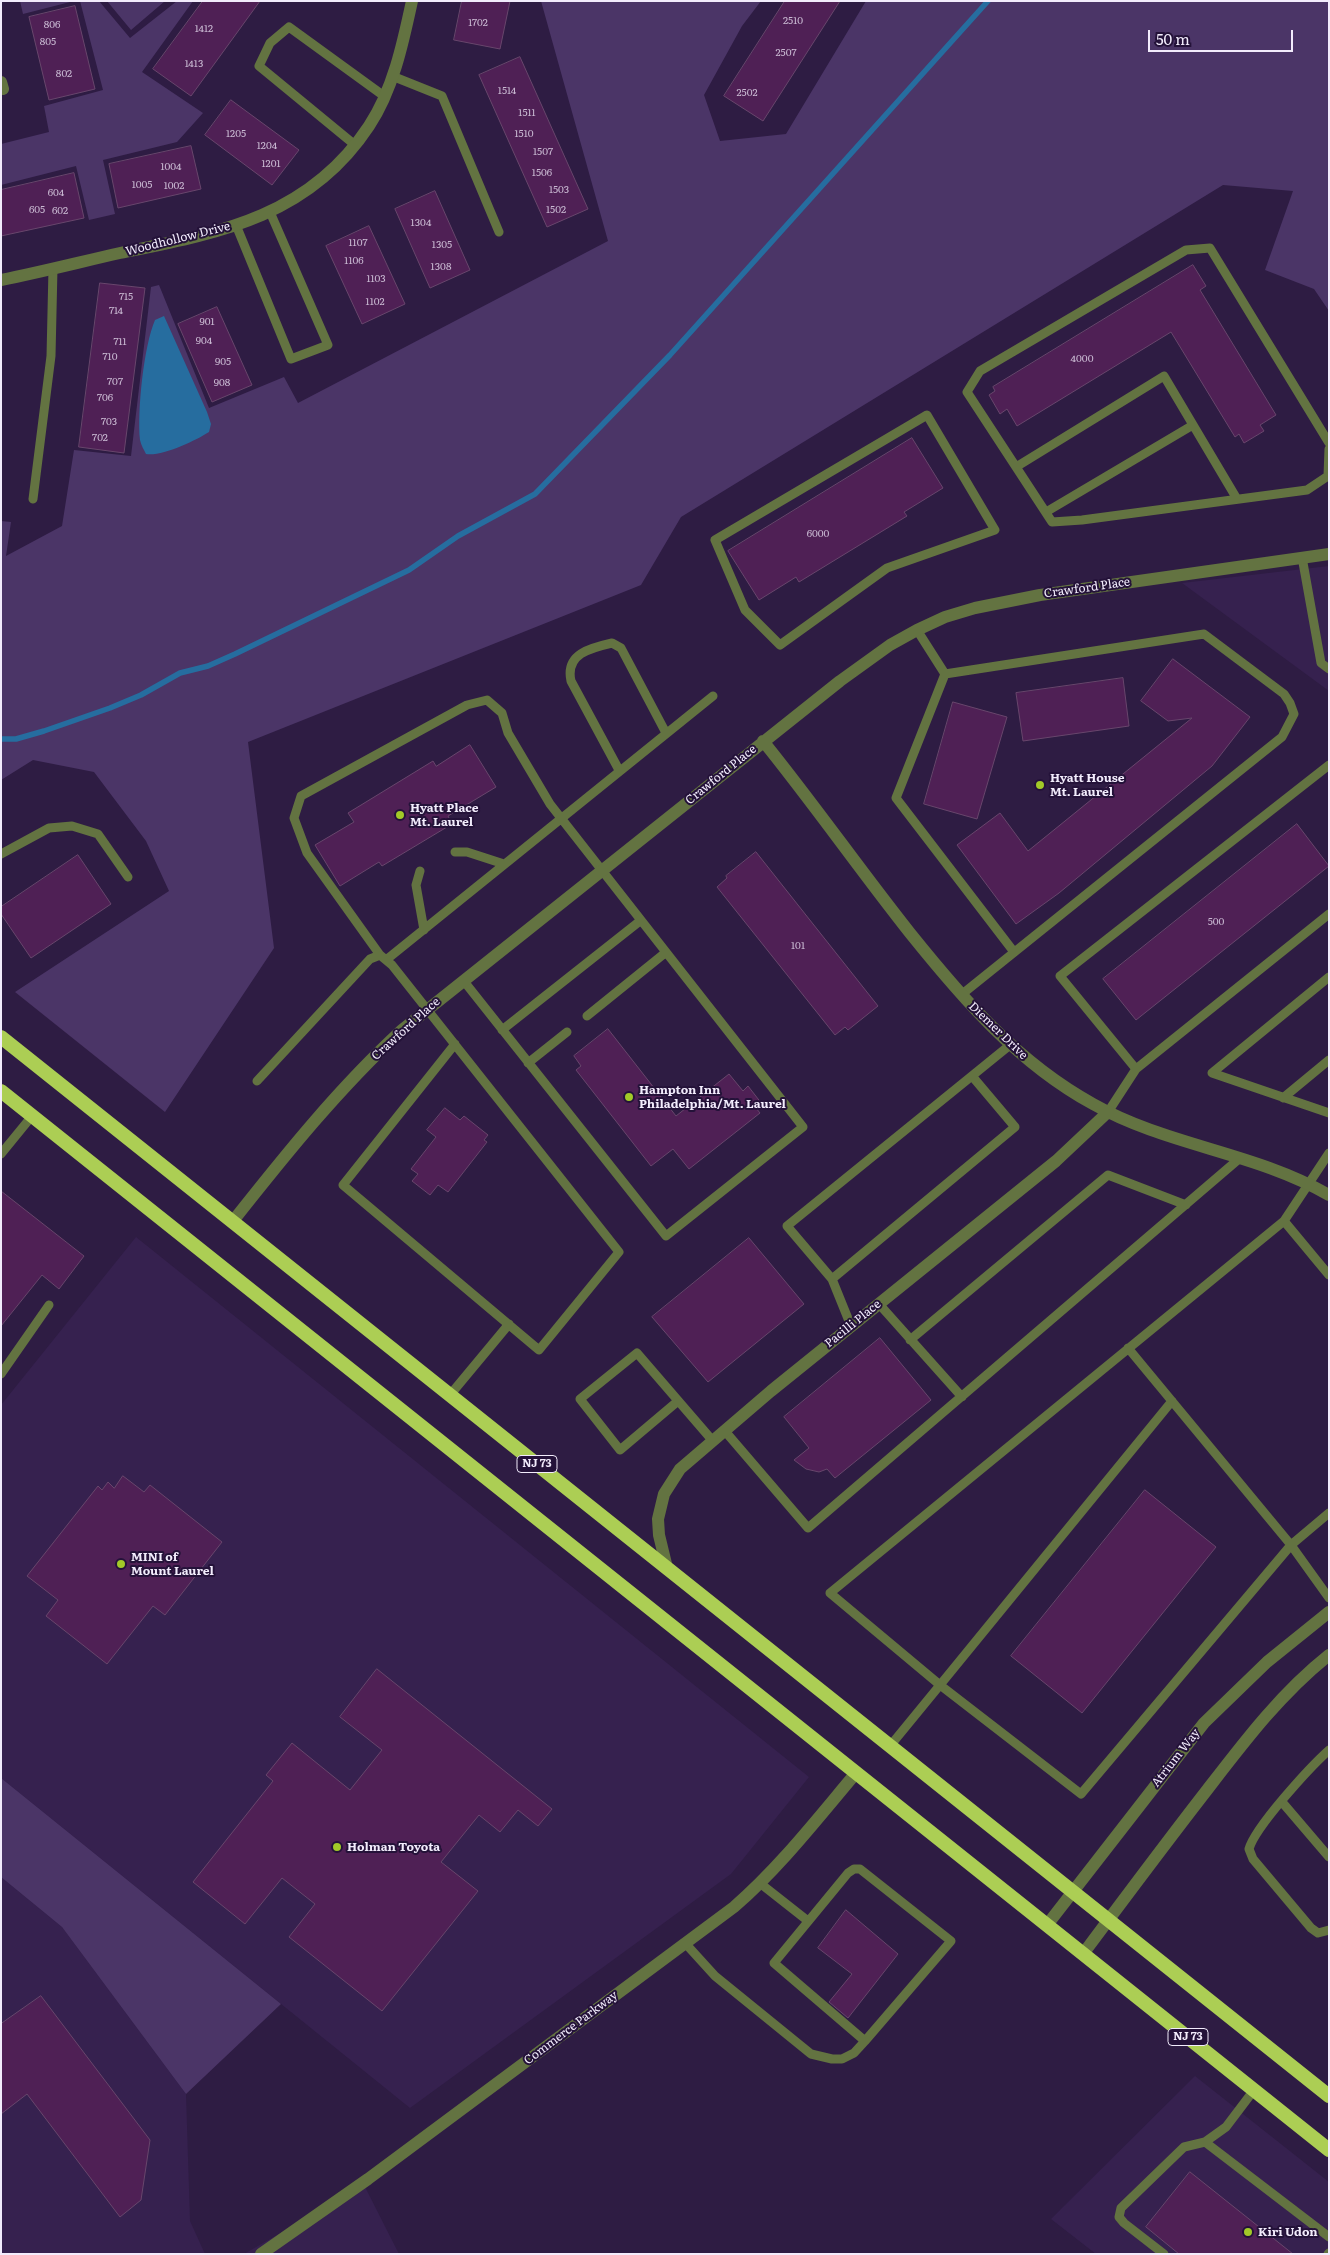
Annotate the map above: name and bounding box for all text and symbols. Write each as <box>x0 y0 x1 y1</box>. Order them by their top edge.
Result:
house number: 2510 <box>783 15 803 27</box>
house number: 1702 <box>468 17 488 29</box>
house number: 806 <box>44 19 60 31</box>
scale bar <box>1150 20 1295 52</box>
house number: 1412 <box>195 23 213 35</box>
text: 50 m <box>1156 27 1190 50</box>
house number: 805 <box>40 36 56 48</box>
house number: 2507 <box>776 47 796 59</box>
house number: 1413 <box>185 58 203 70</box>
house number: 802 <box>56 68 72 80</box>
house number: 1514 <box>498 85 516 97</box>
house number: 2502 <box>737 87 757 99</box>
house number: 1511 <box>518 107 536 119</box>
house number: 1205 <box>226 128 246 140</box>
house number: 1510 <box>515 128 533 140</box>
house number: 1204 <box>257 140 277 152</box>
house number: 1507 <box>533 146 553 158</box>
house number: 1201 <box>262 158 280 170</box>
house number: 1004 <box>160 161 182 173</box>
house number: 1506 <box>532 167 552 179</box>
house number: 1005 <box>132 179 152 191</box>
house number: 1002 <box>164 180 184 192</box>
house number: 1503 <box>549 184 569 196</box>
house number: 604 <box>48 187 64 199</box>
house number: 605 <box>29 204 45 216</box>
house number: 1502 <box>546 204 566 216</box>
house number: 602 <box>52 205 68 217</box>
house number: 1304 <box>411 217 431 229</box>
street label: Woodhollow Drive <box>124 219 232 259</box>
house number: 1107 <box>349 237 367 249</box>
house number: 1305 <box>432 239 452 251</box>
house number: 1106 <box>344 255 364 267</box>
house number: 1308 <box>431 261 451 273</box>
house number: 1103 <box>366 273 386 285</box>
house number: 715 <box>119 291 133 303</box>
house number: 1102 <box>366 296 384 308</box>
house number: 714 <box>109 305 123 317</box>
house number: 901 <box>199 316 215 328</box>
house number: 904 <box>196 335 212 347</box>
house number: 711 <box>113 336 127 348</box>
house number: 710 <box>103 351 117 363</box>
house number: 4000 <box>1071 353 1093 365</box>
house number: 905 <box>215 356 231 368</box>
house number: 707 <box>107 376 123 388</box>
house number: 908 <box>214 377 230 389</box>
house number: 706 <box>97 392 113 404</box>
house number: 703 <box>101 416 117 428</box>
house number: 702 <box>92 432 108 444</box>
house number: 6000 <box>807 528 829 540</box>
street label: Crawford Place <box>1043 575 1131 601</box>
street label: Crawford Place <box>683 742 759 808</box>
place label: Hyatt House Mt. Laurel <box>1050 771 1125 799</box>
marker: Hyatt House Mt. Laurel <box>1034 779 1046 791</box>
place label: Hyatt Place Mt. Laurel <box>410 801 479 829</box>
marker: Hyatt Place Mt. Laurel <box>394 809 406 821</box>
house number: 500 <box>1208 916 1224 928</box>
house number: 101 <box>791 940 805 952</box>
street label: Crawford Place <box>369 995 443 1063</box>
street label: Diemer Drive <box>965 999 1031 1063</box>
place label: Hampton Inn Philadelphia/Mt. Laurel <box>639 1083 786 1111</box>
marker: Hampton Inn Philadelphia/Mt. Laurel <box>623 1091 635 1103</box>
street label: Pacilli Place <box>822 1297 884 1351</box>
road number: NJ 73 <box>517 1456 557 1472</box>
place label: MINI of Mount Laurel <box>131 1550 214 1578</box>
marker: MINI of Mount Laurel <box>115 1558 127 1570</box>
street label: Atrium Way <box>1149 1726 1203 1790</box>
place label: Holman Toyota <box>347 1840 440 1854</box>
marker: Holman Toyota <box>331 1841 343 1853</box>
street label: Commerce Parkway <box>521 1988 621 2068</box>
road number: NJ 73 <box>1168 2028 1208 2045</box>
place label: Kiri Udon <box>1258 2225 1318 2239</box>
marker: Kiri Udon <box>1242 2226 1254 2238</box>

